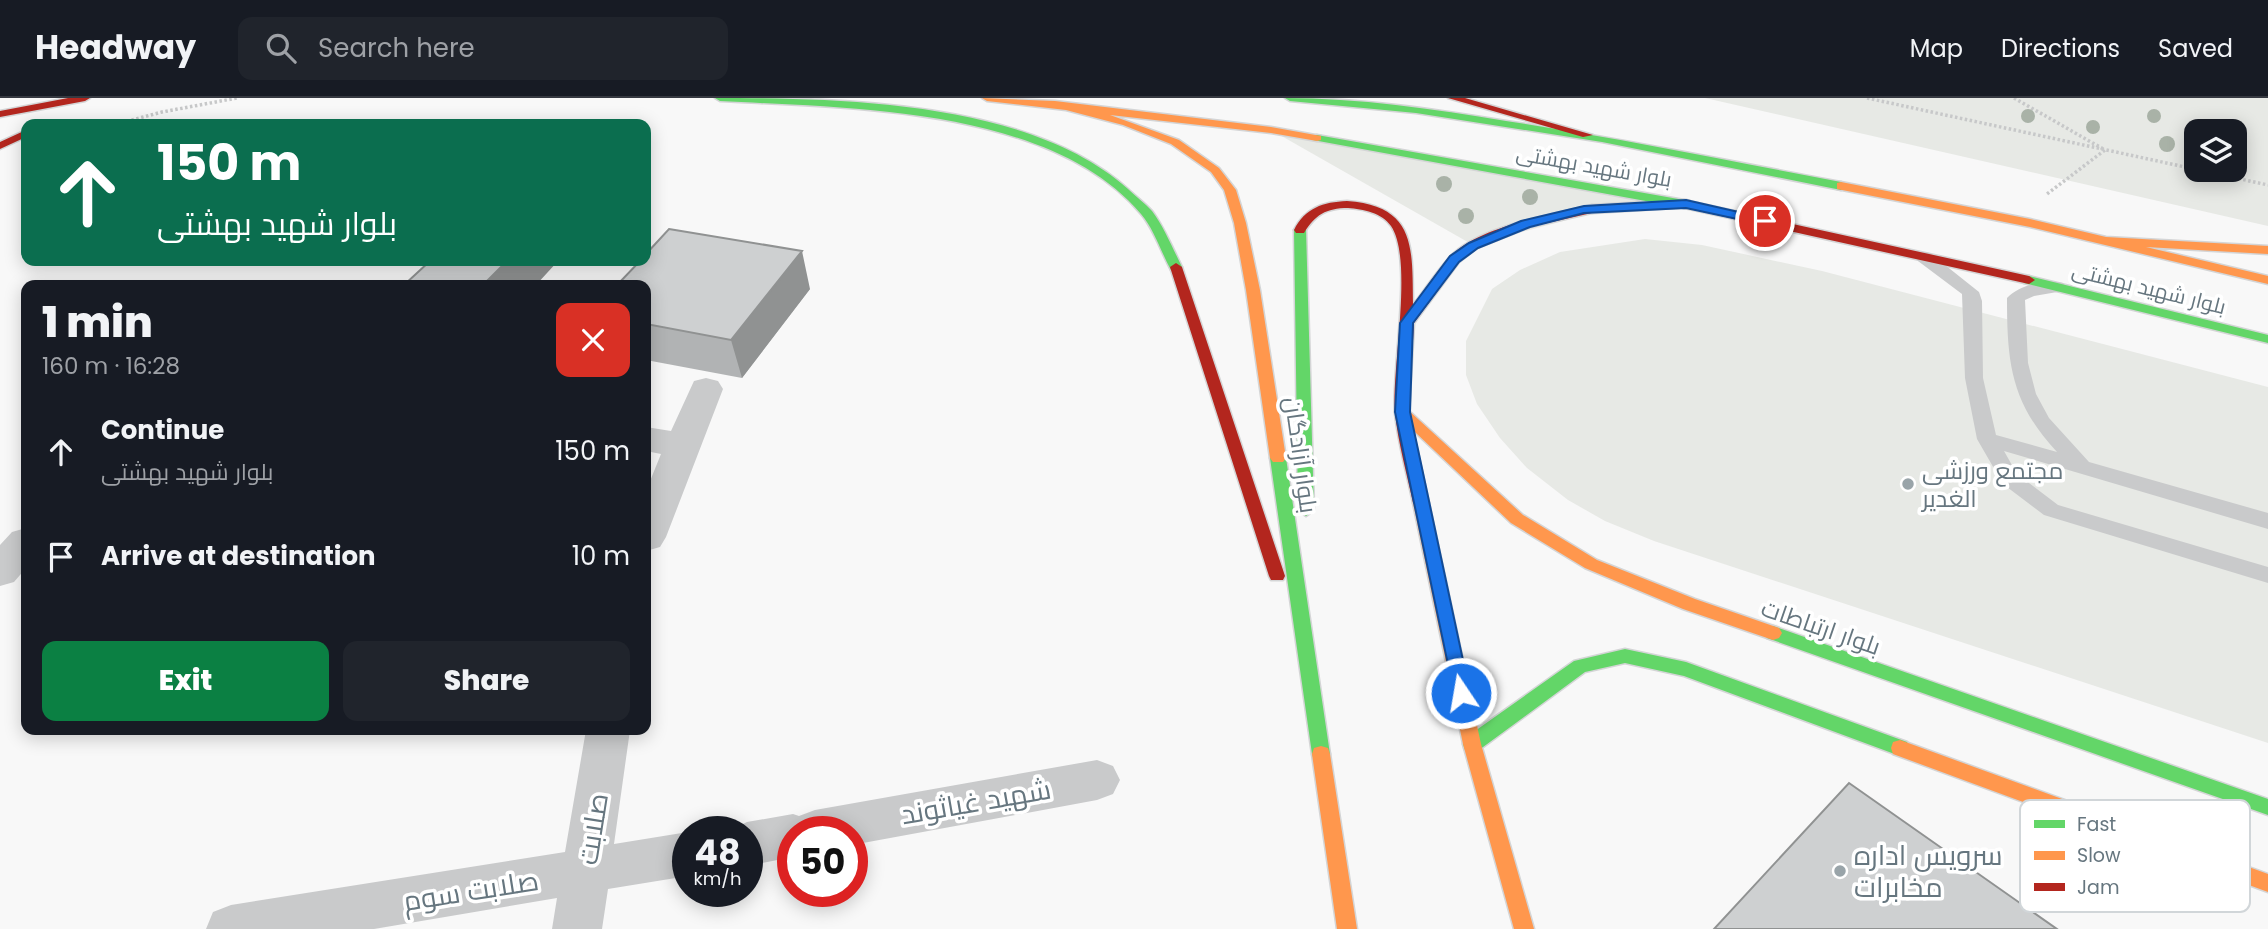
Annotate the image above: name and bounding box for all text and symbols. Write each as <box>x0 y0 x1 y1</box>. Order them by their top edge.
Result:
search box <box>238 17 728 80</box>
text: Headway <box>35 24 196 71</box>
icon: search <box>262 29 300 67</box>
text: Search here <box>318 30 475 66</box>
text: Map <box>1910 32 1963 65</box>
text: Directions <box>2001 32 2120 65</box>
text: Saved <box>2158 32 2233 65</box>
map controls <box>2184 119 2247 182</box>
button: layers <box>2184 119 2247 182</box>
text: 150 m <box>157 129 302 197</box>
street label: بلوار شهید بهشتی <box>1514 138 1674 194</box>
icon: ahead <box>42 147 133 238</box>
pin <box>1735 191 1795 251</box>
text: بلوار شهید بهشتی <box>157 201 397 246</box>
icon: arrive <box>1746 202 1784 240</box>
street label: بلوار شهید بهشتی <box>2069 255 2229 321</box>
text: 1 min <box>42 293 153 352</box>
button: close <box>556 303 630 377</box>
text: 160 m · 16:28 <box>42 350 180 382</box>
street label: بلوار آزادگان <box>1277 395 1325 515</box>
text: Continue <box>101 412 224 448</box>
icon: ahead <box>42 433 80 471</box>
text: 150 m <box>555 433 630 469</box>
place label: مجتمع ورزشی الغدیر <box>1920 454 2063 515</box>
text: بلوار شهید بهشتی <box>101 456 273 488</box>
marker: مجتمع ورزشی الغدیر <box>1900 476 1916 492</box>
icon: arrive <box>42 538 80 576</box>
text: Arrive at destination <box>101 538 376 574</box>
text: 10 m <box>572 538 630 574</box>
street label: بلوار ارتباطات <box>1757 591 1885 663</box>
button: Exit <box>42 641 329 721</box>
button: Share <box>343 641 630 721</box>
position arrow <box>1424 656 1498 730</box>
street label: شهید غیاثوند <box>898 770 1054 834</box>
street label: صلابت <box>568 790 618 868</box>
legend <box>2020 800 2250 912</box>
text: Fast <box>2077 811 2116 838</box>
speed limit sign: 50 <box>777 816 868 907</box>
text: 48 <box>694 828 741 877</box>
place label: سرویس اداره مخابرات <box>1854 836 2003 907</box>
text: Slow <box>2077 842 2121 869</box>
street label: صلابت سوم <box>401 861 541 921</box>
marker: سرویس اداره مخابرات <box>1832 863 1848 879</box>
text: km/h <box>694 866 741 891</box>
text: Jam <box>2077 874 2119 901</box>

